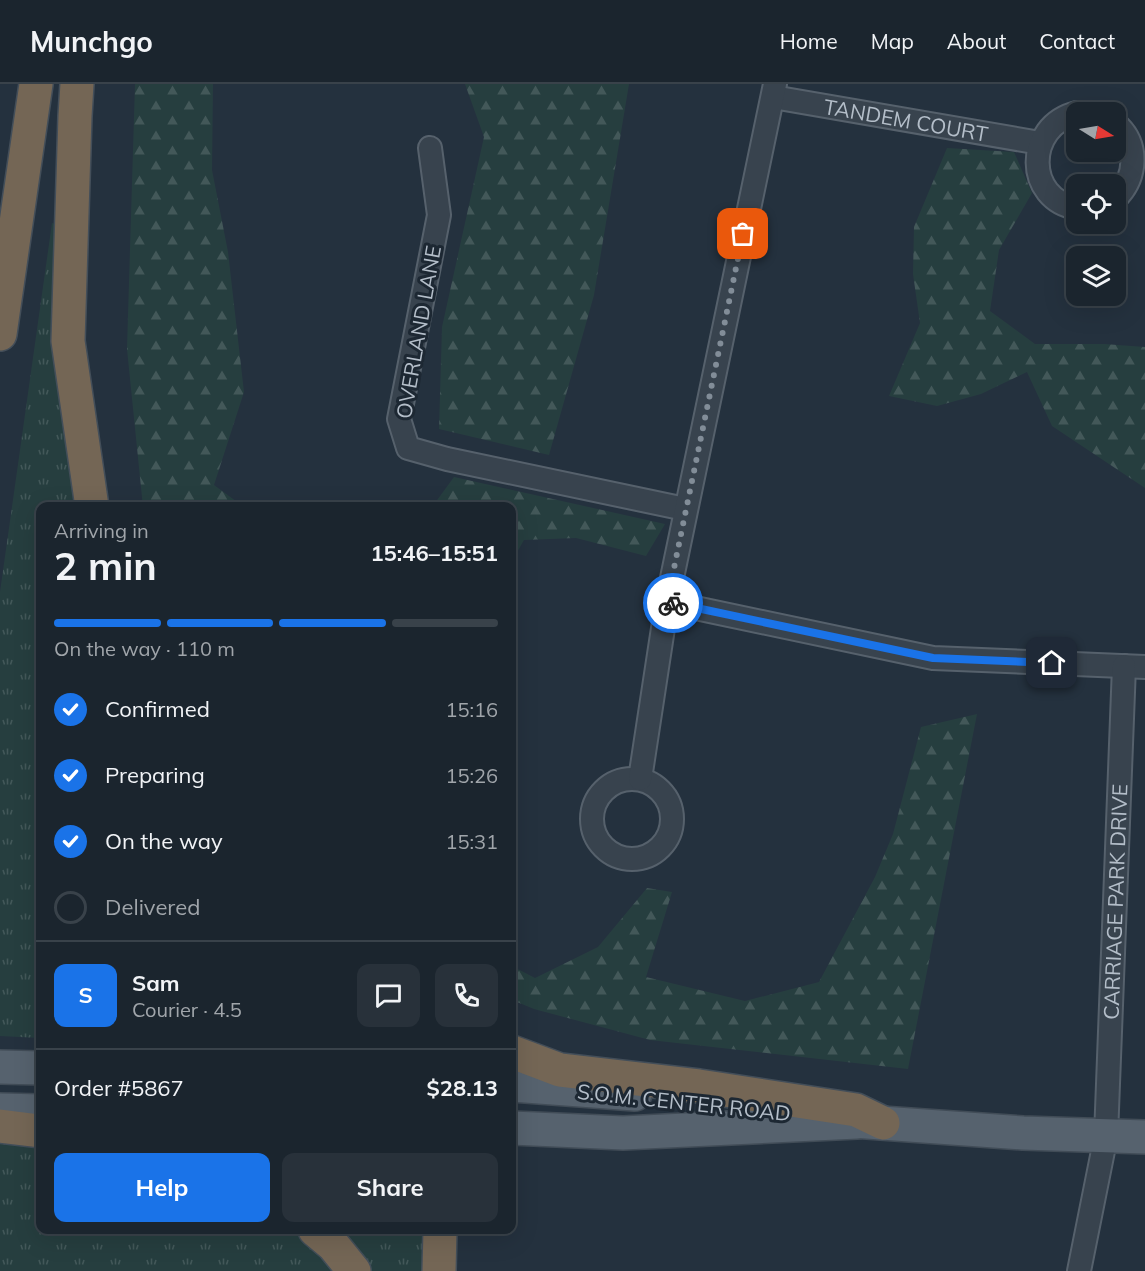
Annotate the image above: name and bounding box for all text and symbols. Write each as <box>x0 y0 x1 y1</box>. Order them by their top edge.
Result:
text: Munchgo <box>30 24 153 59</box>
text: Home <box>780 28 838 54</box>
text: Map <box>871 28 914 54</box>
text: About <box>947 28 1006 54</box>
text: Contact <box>1039 28 1115 54</box>
street label: TANDEM COURT <box>822 93 990 147</box>
north arrow <box>1066 102 1126 162</box>
map controls <box>1066 102 1126 306</box>
button: locate <box>1066 174 1126 234</box>
pin <box>717 208 768 259</box>
icon: bag <box>726 217 759 250</box>
street label: OVERLAND LANE <box>390 243 446 421</box>
button: layers <box>1066 246 1126 306</box>
text: Arriving in <box>54 518 149 543</box>
text: 15:46–15:51 <box>370 539 498 567</box>
text: 2 min <box>54 541 157 590</box>
courier <box>643 573 703 633</box>
icon: bike <box>657 587 690 620</box>
text: On the way · 110 m <box>54 636 235 661</box>
pin <box>1026 637 1077 688</box>
icon: home <box>1035 646 1068 679</box>
icon: check <box>54 693 87 726</box>
text: Confirmed <box>105 695 210 723</box>
text: 15:16 <box>445 697 498 722</box>
icon: check <box>54 759 87 792</box>
text: Preparing <box>105 761 205 789</box>
text: 15:26 <box>445 763 498 788</box>
street label: CARRIAGE PARK DRIVE <box>1097 783 1132 1020</box>
icon: check <box>54 825 87 858</box>
text: On the way <box>105 827 223 855</box>
text: 15:31 <box>445 829 498 854</box>
text: Delivered <box>105 893 200 921</box>
button: chat <box>357 964 420 1027</box>
button: phone <box>435 964 498 1027</box>
text: Sam <box>132 969 180 997</box>
text: S <box>78 981 93 1009</box>
text: Courier · 4.5 <box>132 997 242 1022</box>
text: Order #5867 <box>54 1074 184 1102</box>
text: $28.13 <box>427 1074 498 1102</box>
street label: S.O.M. CENTER ROAD <box>576 1078 792 1126</box>
button: Help <box>54 1153 270 1222</box>
button: Share <box>282 1153 498 1222</box>

